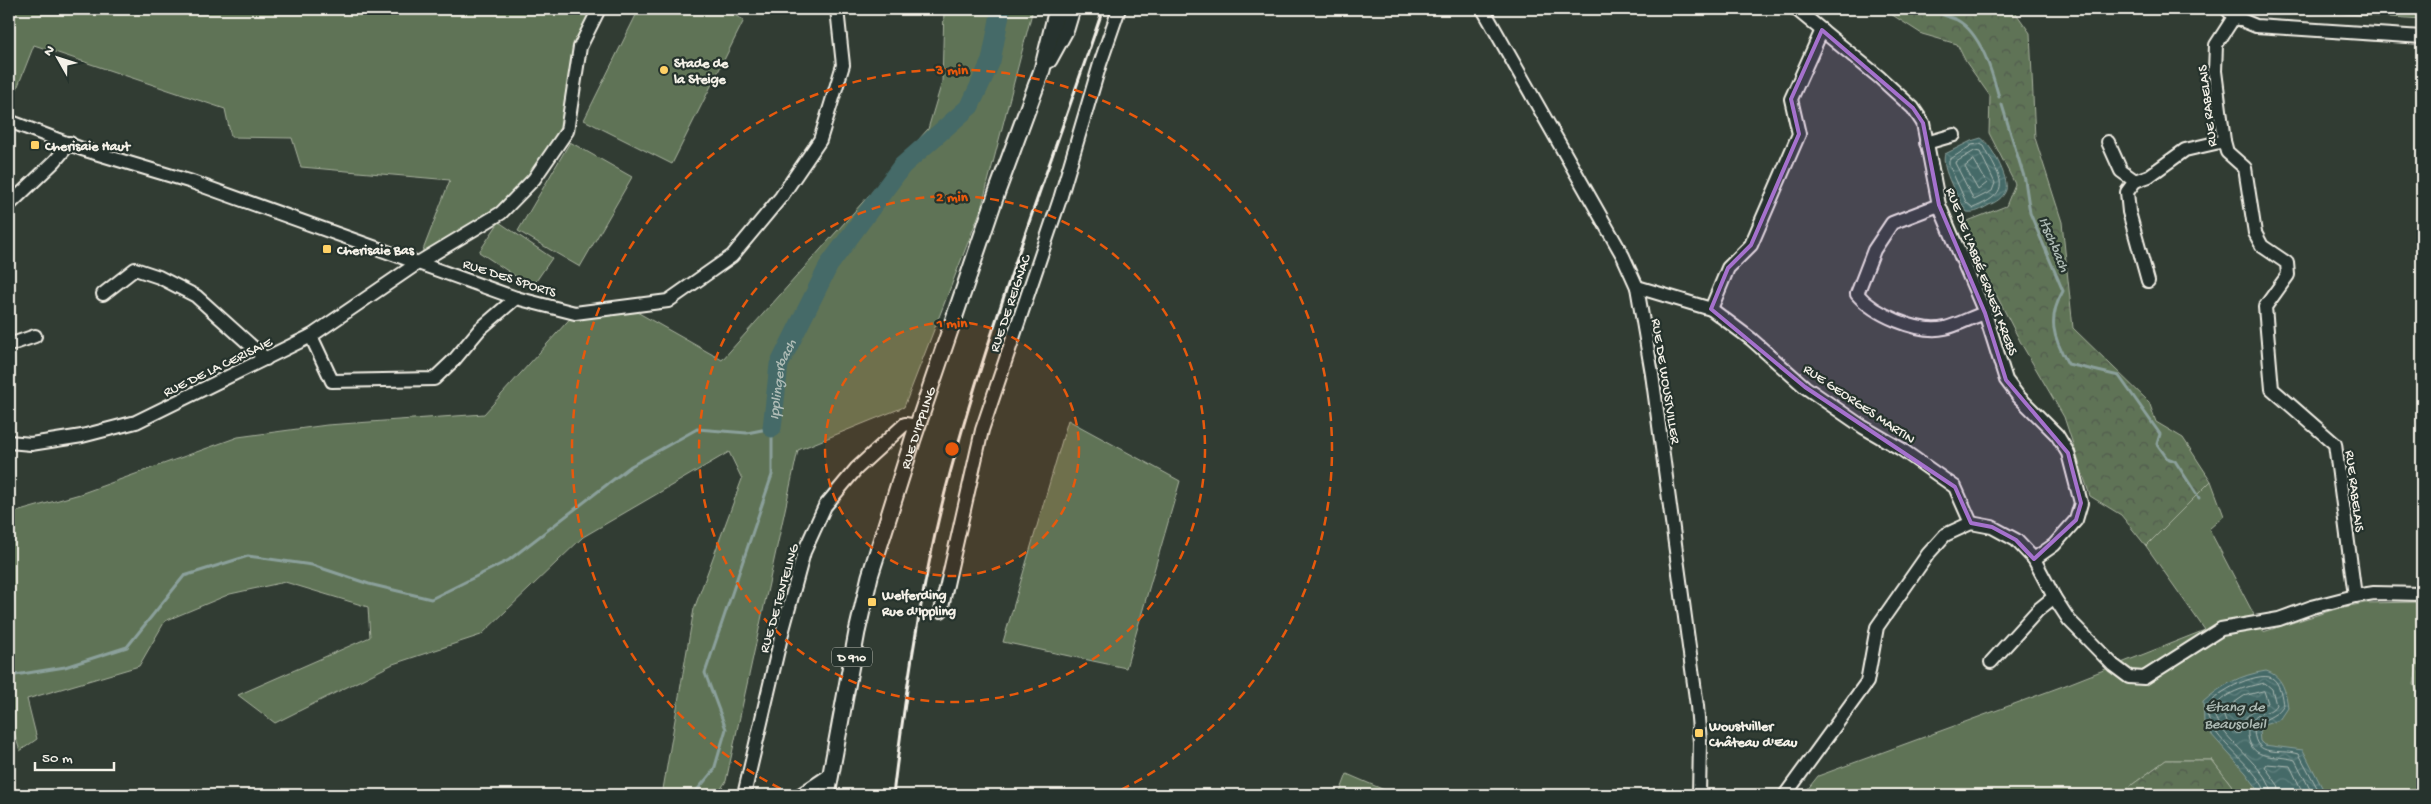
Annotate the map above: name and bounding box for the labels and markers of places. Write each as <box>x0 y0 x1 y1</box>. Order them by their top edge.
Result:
place label: Stade de la Steige <box>673 56 729 89</box>
marker: Stade de la Steige <box>658 64 670 76</box>
marker: Cherisaie Haut <box>29 139 41 151</box>
place label: Cherisaie Haut <box>44 139 131 156</box>
marker: Cherisaie Bas <box>321 243 333 255</box>
place label: Cherisaie Bas <box>336 243 415 260</box>
centre of rings <box>943 440 961 458</box>
place label: Welferding Rue d'Ippling <box>881 588 956 621</box>
marker: Welferding Rue d'Ippling <box>866 596 878 608</box>
place label: Woustviller Château d'Eau <box>1708 719 1798 752</box>
marker: Woustviller Château d'Eau <box>1693 727 1705 739</box>

